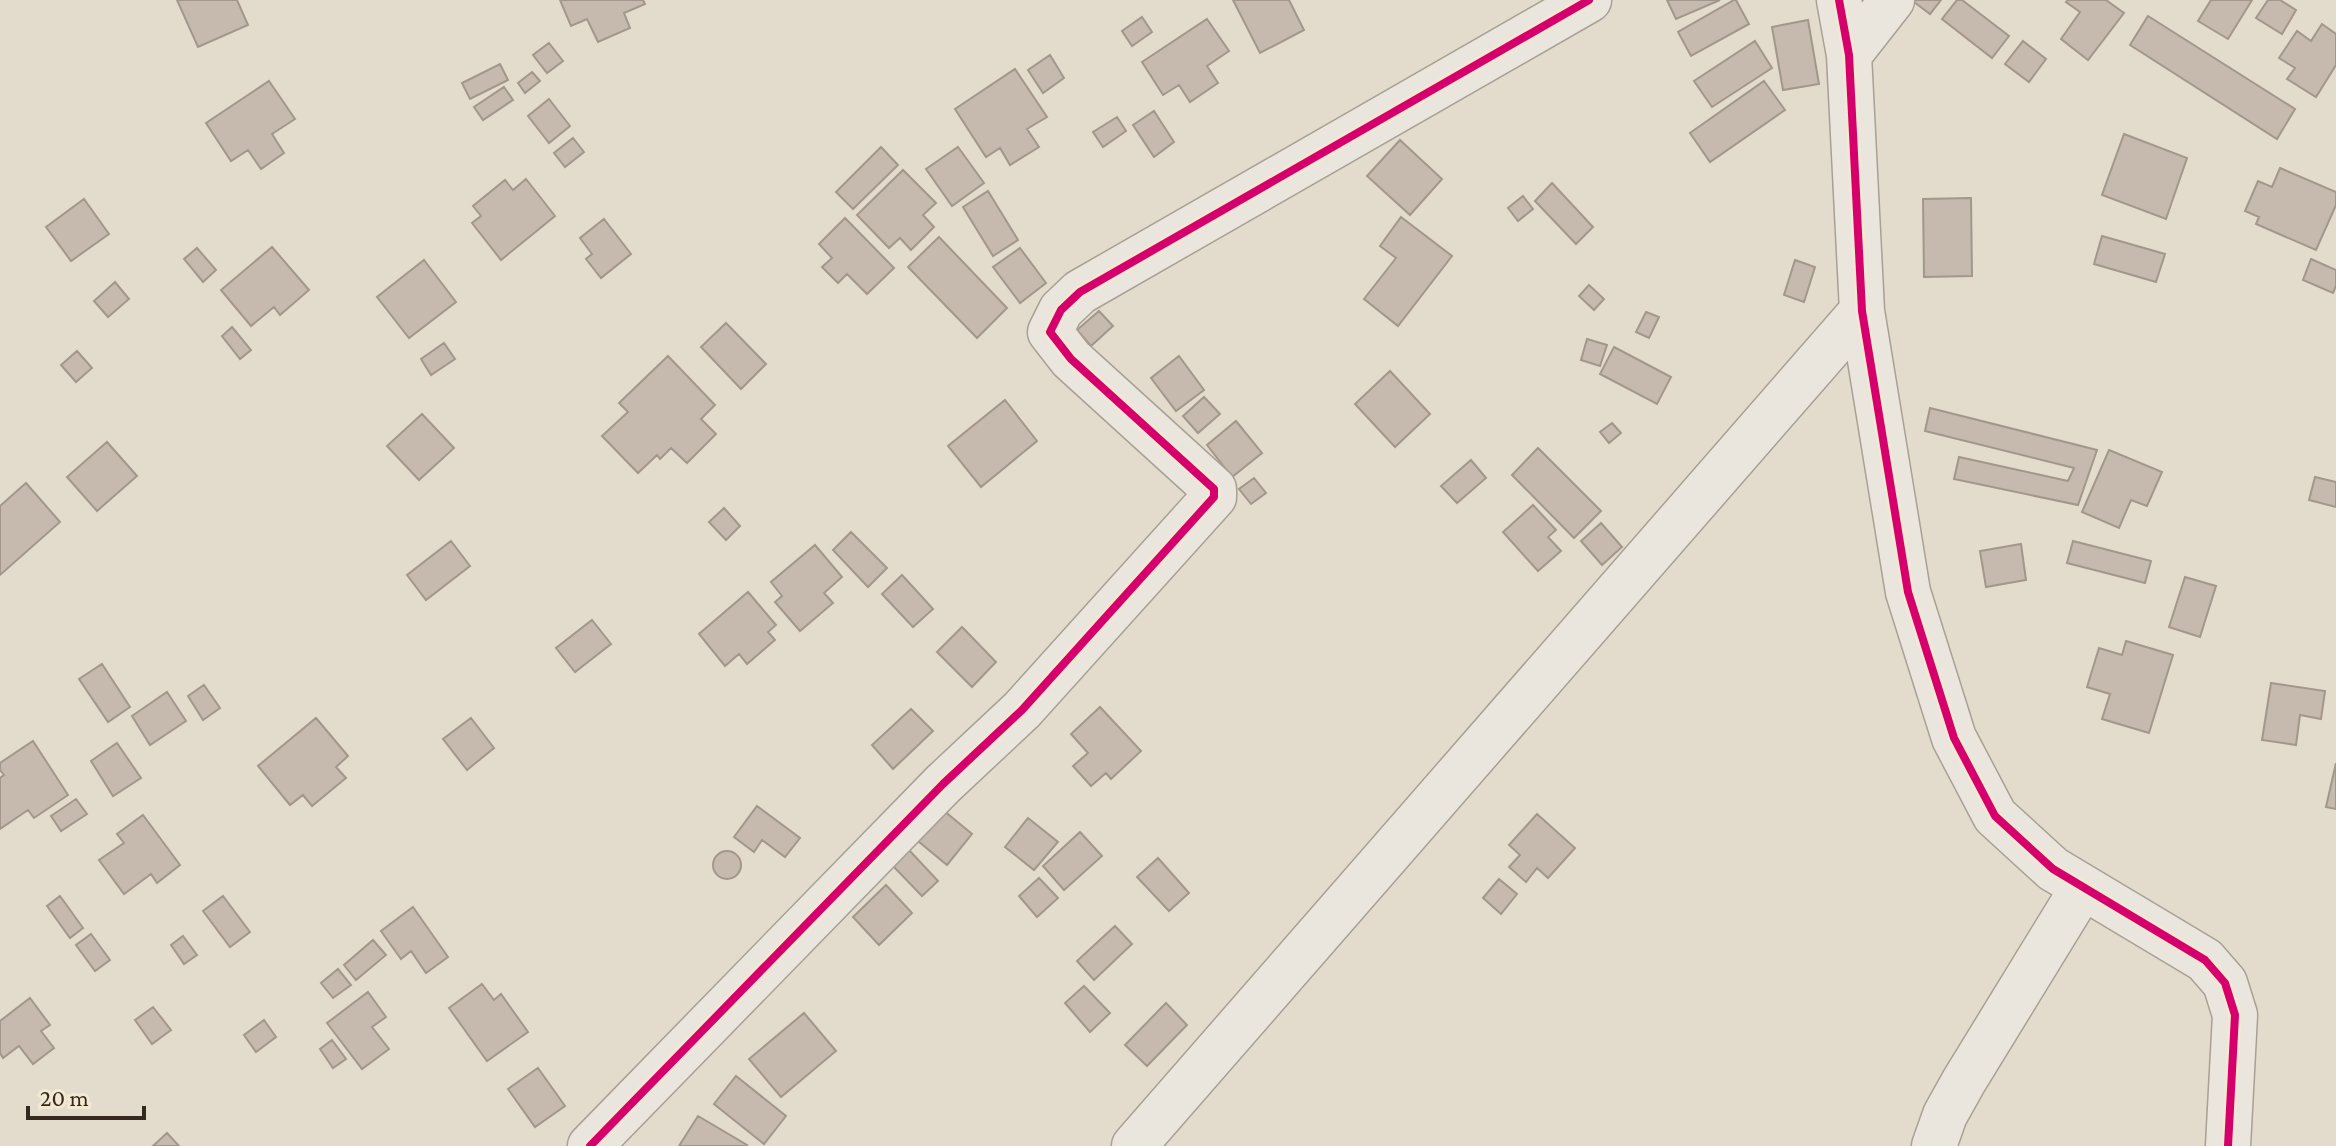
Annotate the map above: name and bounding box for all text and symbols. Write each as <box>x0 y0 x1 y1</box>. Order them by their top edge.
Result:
scale bar <box>28 1070 144 1120</box>
text: 20 m <box>40 1084 89 1111</box>

